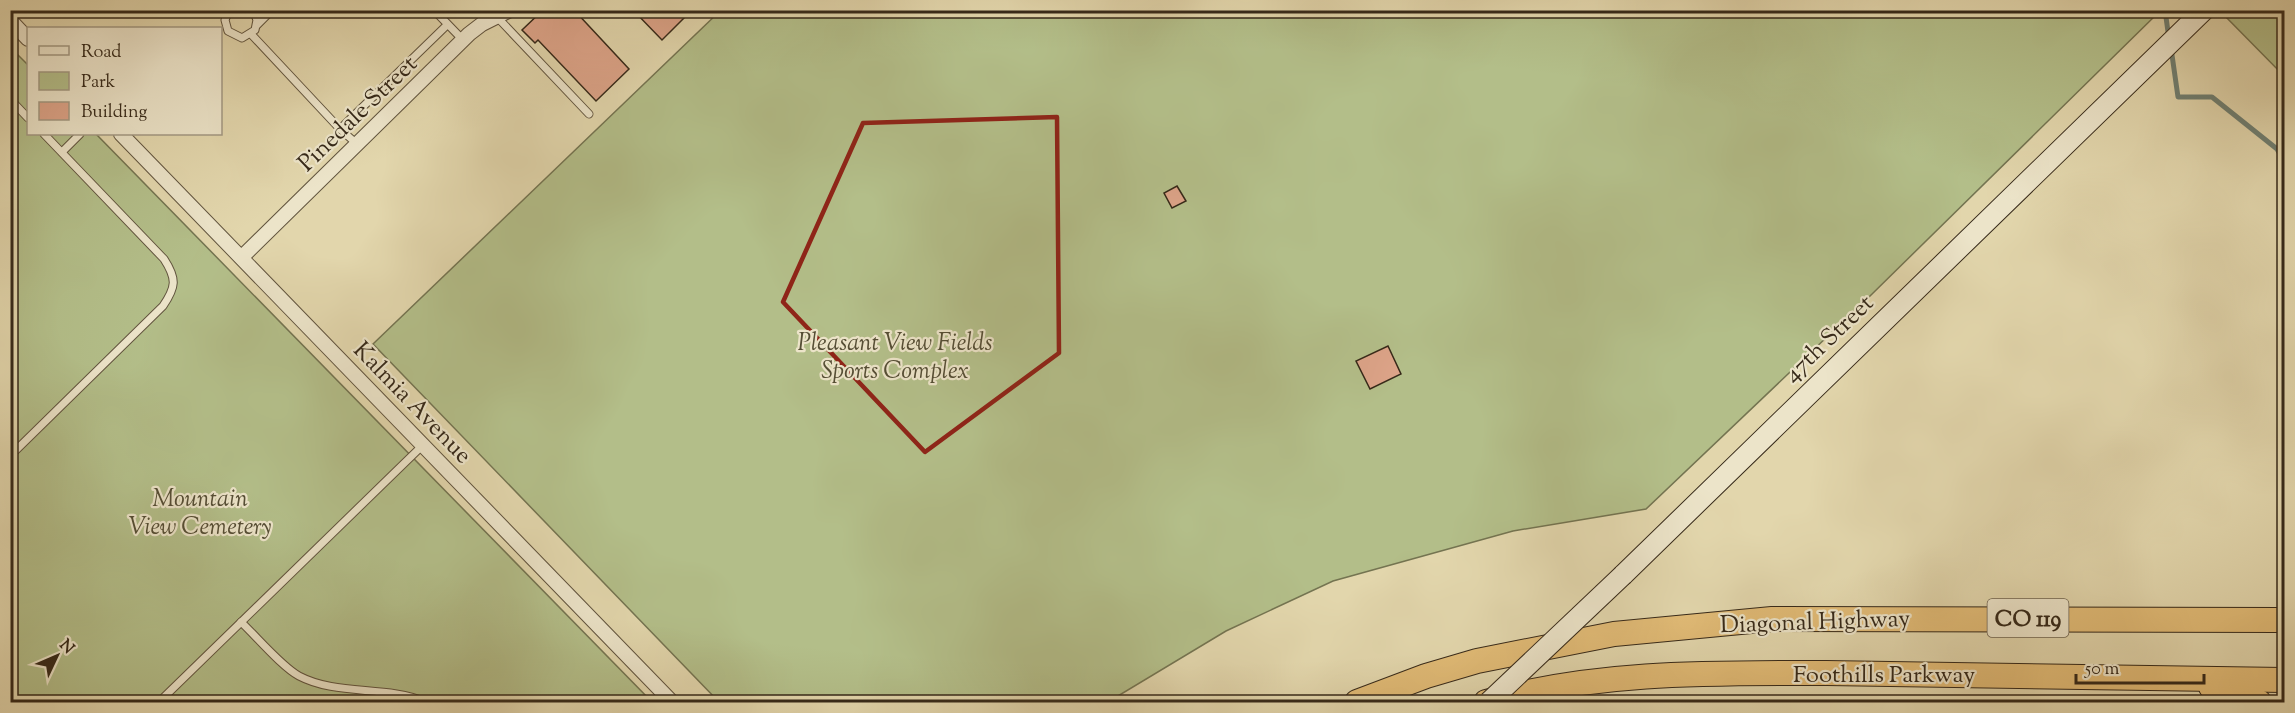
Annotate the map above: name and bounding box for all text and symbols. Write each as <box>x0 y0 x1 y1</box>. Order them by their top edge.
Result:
legend <box>27 27 222 135</box>
text: Road <box>81 40 121 66</box>
street label: Pinedale Street <box>291 49 426 180</box>
text: Park <box>81 70 116 96</box>
text: Building <box>81 100 147 126</box>
street label: 47th Street <box>1777 288 1882 391</box>
park label: Pleasant View Fields Sports Complex <box>798 327 992 389</box>
street label: Kalmia Avenue <box>344 335 479 472</box>
park label: Mountain View Cemetery <box>128 483 272 545</box>
road number: CO 119 <box>1988 599 2068 637</box>
street label: Diagonal Highway <box>1719 603 1911 643</box>
north arrow <box>27 626 87 686</box>
text: N <box>53 635 79 660</box>
scale bar <box>2076 647 2204 685</box>
text: 50 m <box>2084 657 2120 683</box>
street label: Foothills Parkway <box>1793 659 1975 693</box>

